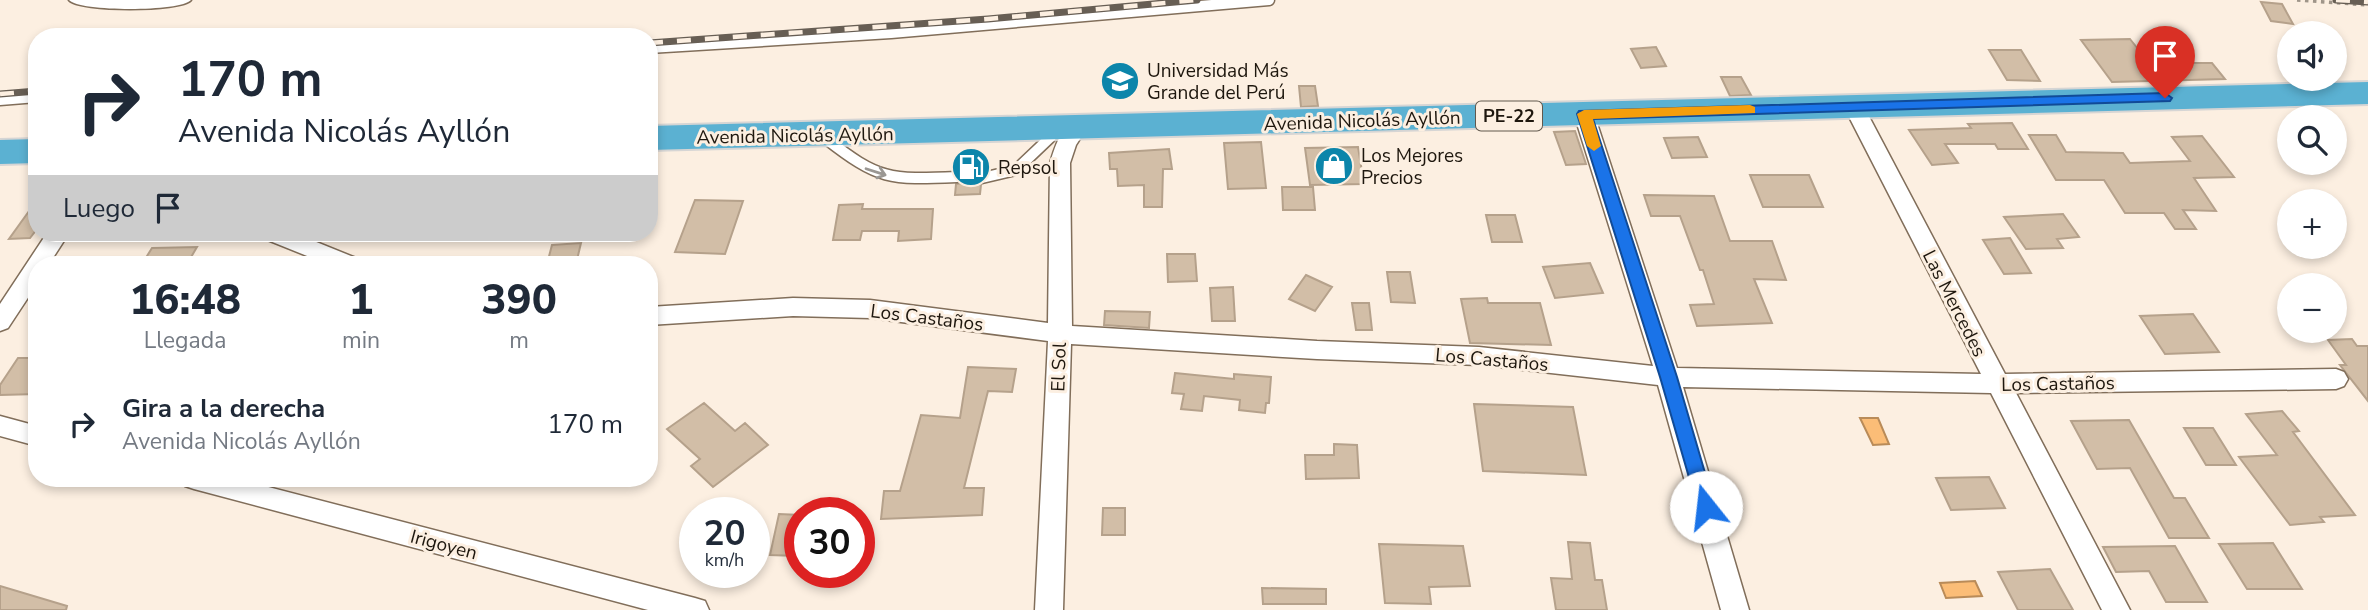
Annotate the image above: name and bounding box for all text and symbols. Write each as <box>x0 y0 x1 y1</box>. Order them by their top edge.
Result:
map controls <box>2277 21 2347 343</box>
button: sound <box>2277 21 2347 91</box>
pin <box>2135 26 2195 98</box>
icon: arrive <box>2146 37 2184 75</box>
text: 170 m <box>178 46 322 113</box>
icon: right <box>63 56 154 147</box>
place label: Universidad Más Grande del Perú <box>1147 58 1289 106</box>
school or university icon: Universidad Más Grande del Perú <box>1099 60 1141 102</box>
road number: PE-22 <box>1476 102 1542 131</box>
street label: Avenida Nicolás Ayllón <box>1263 105 1461 137</box>
button: search <box>2277 105 2347 175</box>
text: Avenida Nicolás Ayllón <box>178 110 510 153</box>
street label: Avenida Nicolás Ayllón <box>696 121 894 151</box>
place label: Los Mejores Precios <box>1361 143 1463 191</box>
shop icon: Los Mejores Precios <box>1313 145 1355 187</box>
fuel station icon: Repsol <box>950 146 992 188</box>
place label: Repsol <box>998 155 1057 181</box>
one-way arrow <box>865 167 887 179</box>
icon: arrive <box>149 189 187 227</box>
button: + <box>2277 189 2347 259</box>
text: Luego <box>63 191 135 226</box>
street label: Las Mercedes <box>1916 246 1992 361</box>
text: 16:48 <box>129 272 241 329</box>
text: 1 <box>348 272 374 329</box>
text: 390 <box>481 272 557 329</box>
button: − <box>2277 273 2347 343</box>
street label: Los Castaños <box>869 298 985 338</box>
text: Llegada <box>144 325 226 356</box>
text: min <box>342 325 380 356</box>
text: m <box>509 325 529 356</box>
street label: El Sol <box>1045 341 1073 392</box>
street label: Los Castaños <box>1434 342 1550 378</box>
street label: Los Castaños <box>2001 370 2115 398</box>
text: Gira a la derecha <box>122 391 325 426</box>
icon: right <box>63 405 101 443</box>
text: 170 m <box>547 407 623 442</box>
text: Avenida Nicolás Ayllón <box>122 426 361 457</box>
position arrow <box>1669 470 1743 544</box>
speed limit sign: 30 <box>784 497 875 588</box>
text: 20 <box>703 510 746 557</box>
street label: Irigoyen <box>407 524 480 566</box>
text: km/h <box>705 548 744 572</box>

